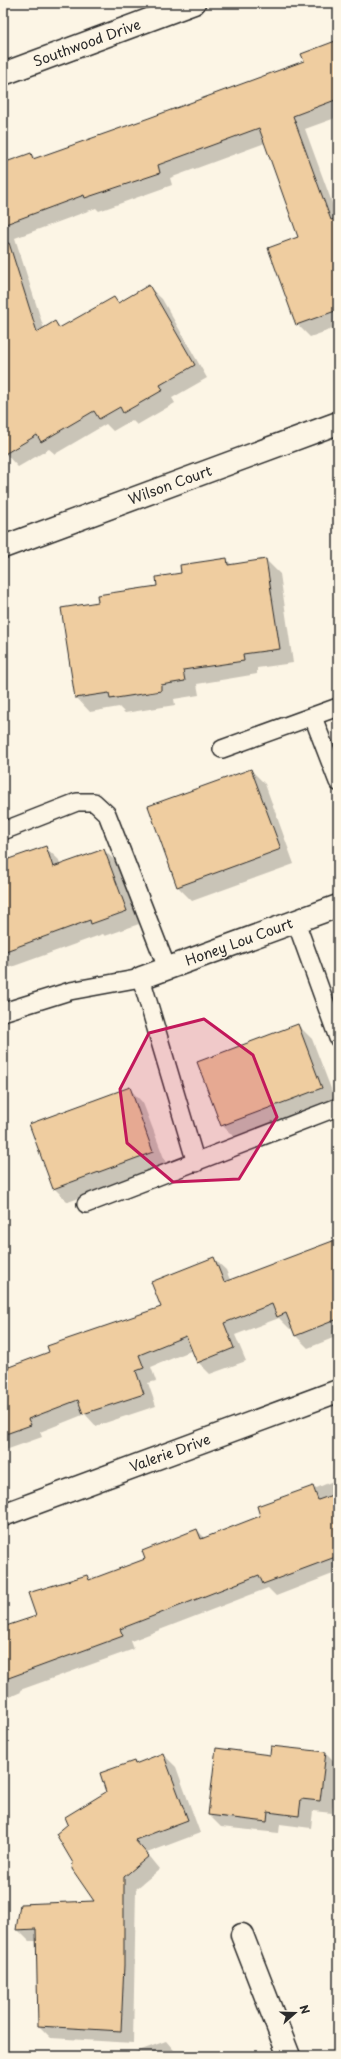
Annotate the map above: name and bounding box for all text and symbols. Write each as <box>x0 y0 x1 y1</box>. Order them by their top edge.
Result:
street label: Southwood Drive <box>30 13 144 72</box>
street label: Wilson Court <box>125 460 215 509</box>
street label: Honey Lou Court <box>182 912 296 971</box>
street label: Valerie Drive <box>126 1428 213 1477</box>
north arrow <box>275 1993 315 2033</box>
text: N <box>295 2002 314 2017</box>

